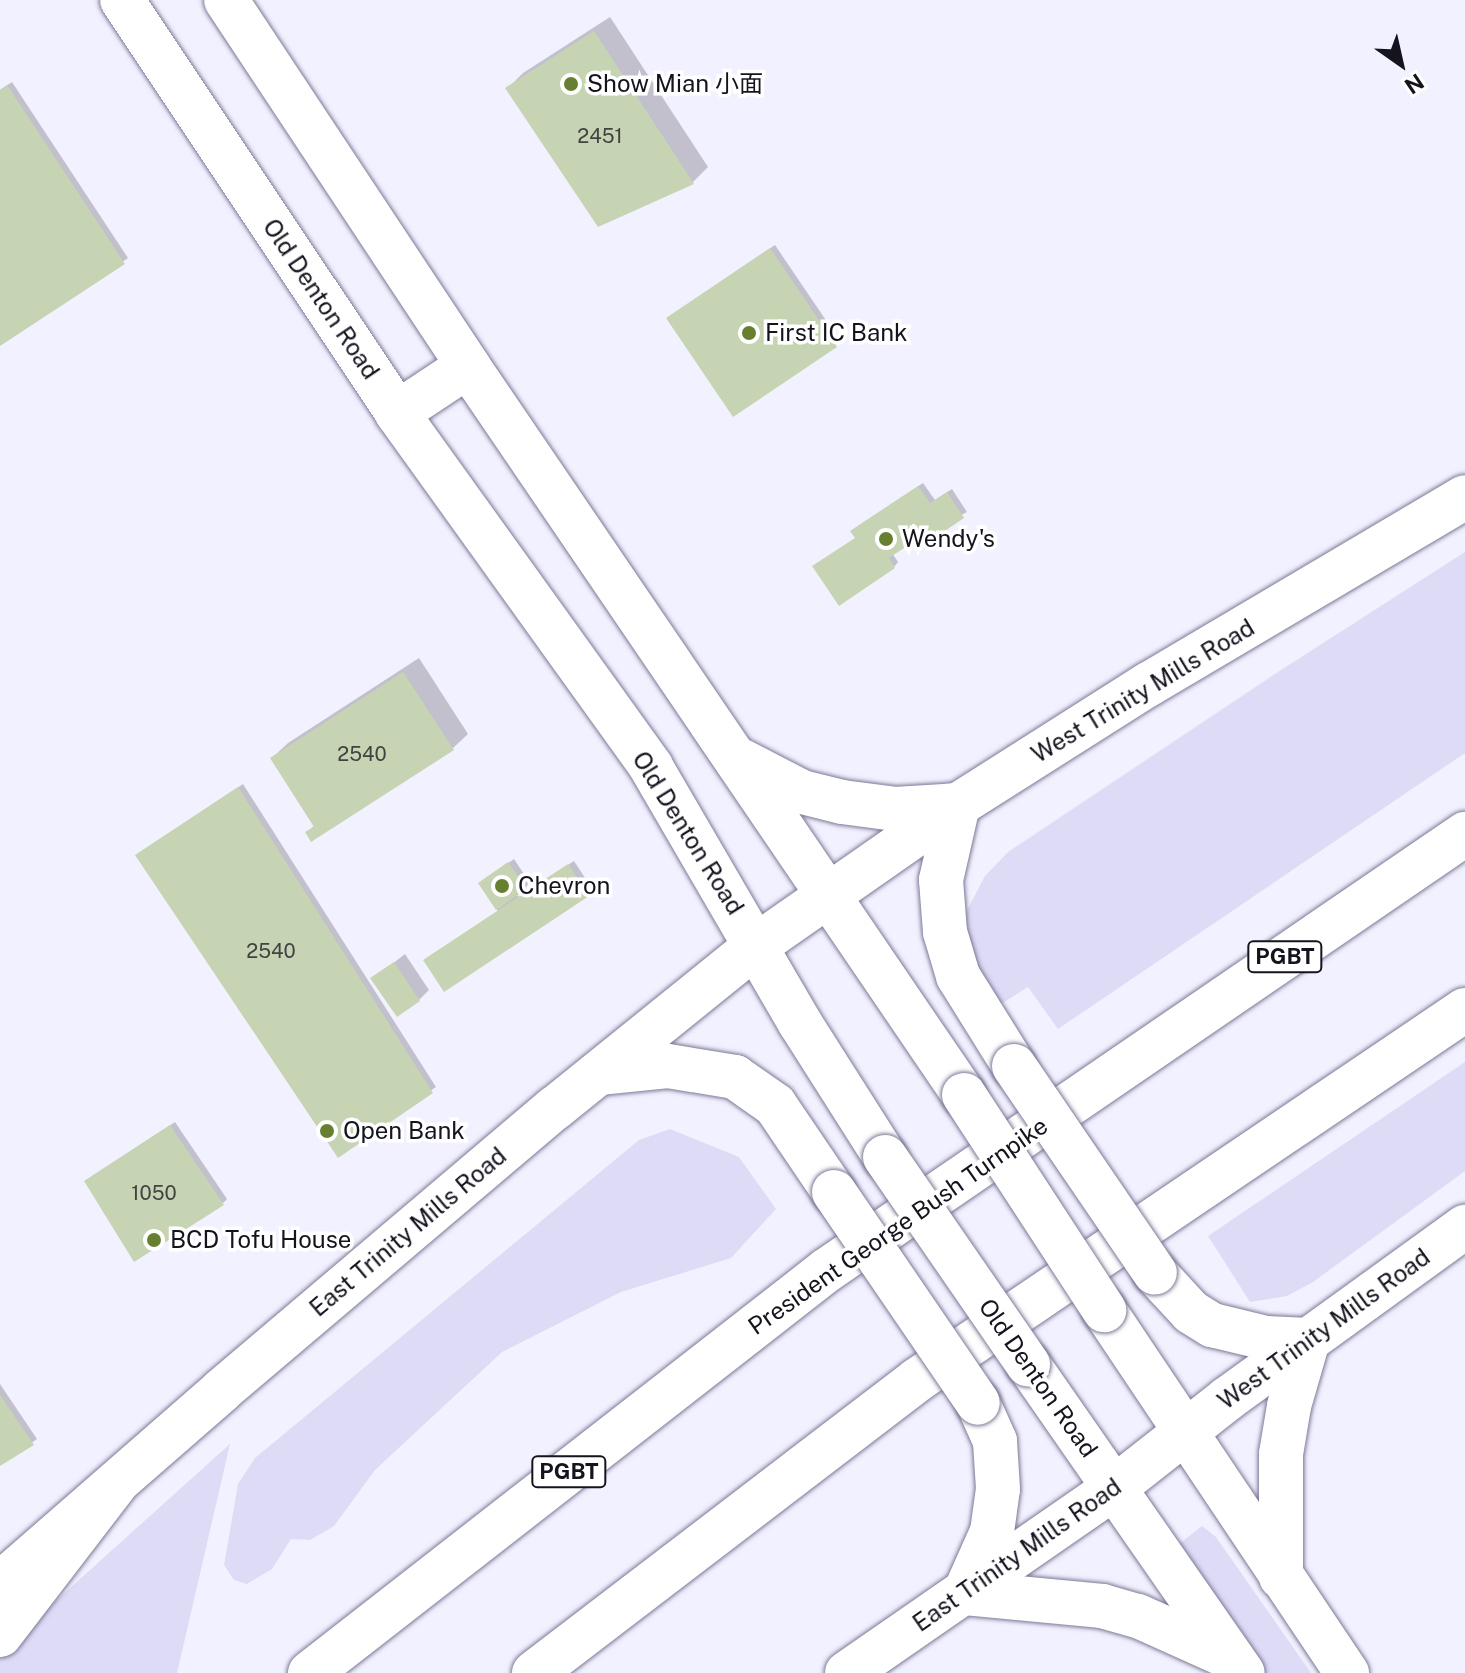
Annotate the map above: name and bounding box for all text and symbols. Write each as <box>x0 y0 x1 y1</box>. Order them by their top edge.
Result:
north arrow <box>1361 24 1441 104</box>
text: N <box>1400 68 1429 99</box>
place label: Show Mian 小面 <box>587 70 763 98</box>
marker: Show Mian 小面 <box>562 75 580 93</box>
house number: 2451 <box>577 124 623 148</box>
street label: Old Denton Road <box>257 213 385 385</box>
place label: First IC Bank <box>765 319 908 347</box>
marker: First IC Bank <box>740 324 758 342</box>
place label: Wendy's <box>902 525 995 553</box>
marker: Wendy's <box>877 530 895 548</box>
street label: West Trinity Mills Road <box>1026 613 1260 769</box>
house number: 2540 <box>337 742 387 766</box>
street label: Old Denton Road <box>626 746 750 920</box>
place label: Chevron <box>518 872 610 900</box>
marker: Chevron <box>493 877 511 895</box>
house number: 2540 <box>246 939 296 963</box>
road number: PGBT <box>1247 939 1323 975</box>
street label: President George Bush Turnpike <box>743 1111 1053 1341</box>
place label: Open Bank <box>343 1117 465 1145</box>
marker: Open Bank <box>318 1122 336 1140</box>
street label: East Trinity Mills Road <box>304 1141 512 1323</box>
house number: 1050 <box>131 1181 177 1205</box>
place label: BCD Tofu House <box>170 1226 351 1254</box>
marker: BCD Tofu House <box>145 1231 163 1249</box>
street label: West Trinity Mills Road <box>1212 1242 1436 1416</box>
street label: Old Denton Road <box>973 1293 1103 1463</box>
road number: PGBT <box>531 1454 607 1490</box>
street label: East Trinity Mills Road <box>907 1472 1127 1638</box>

